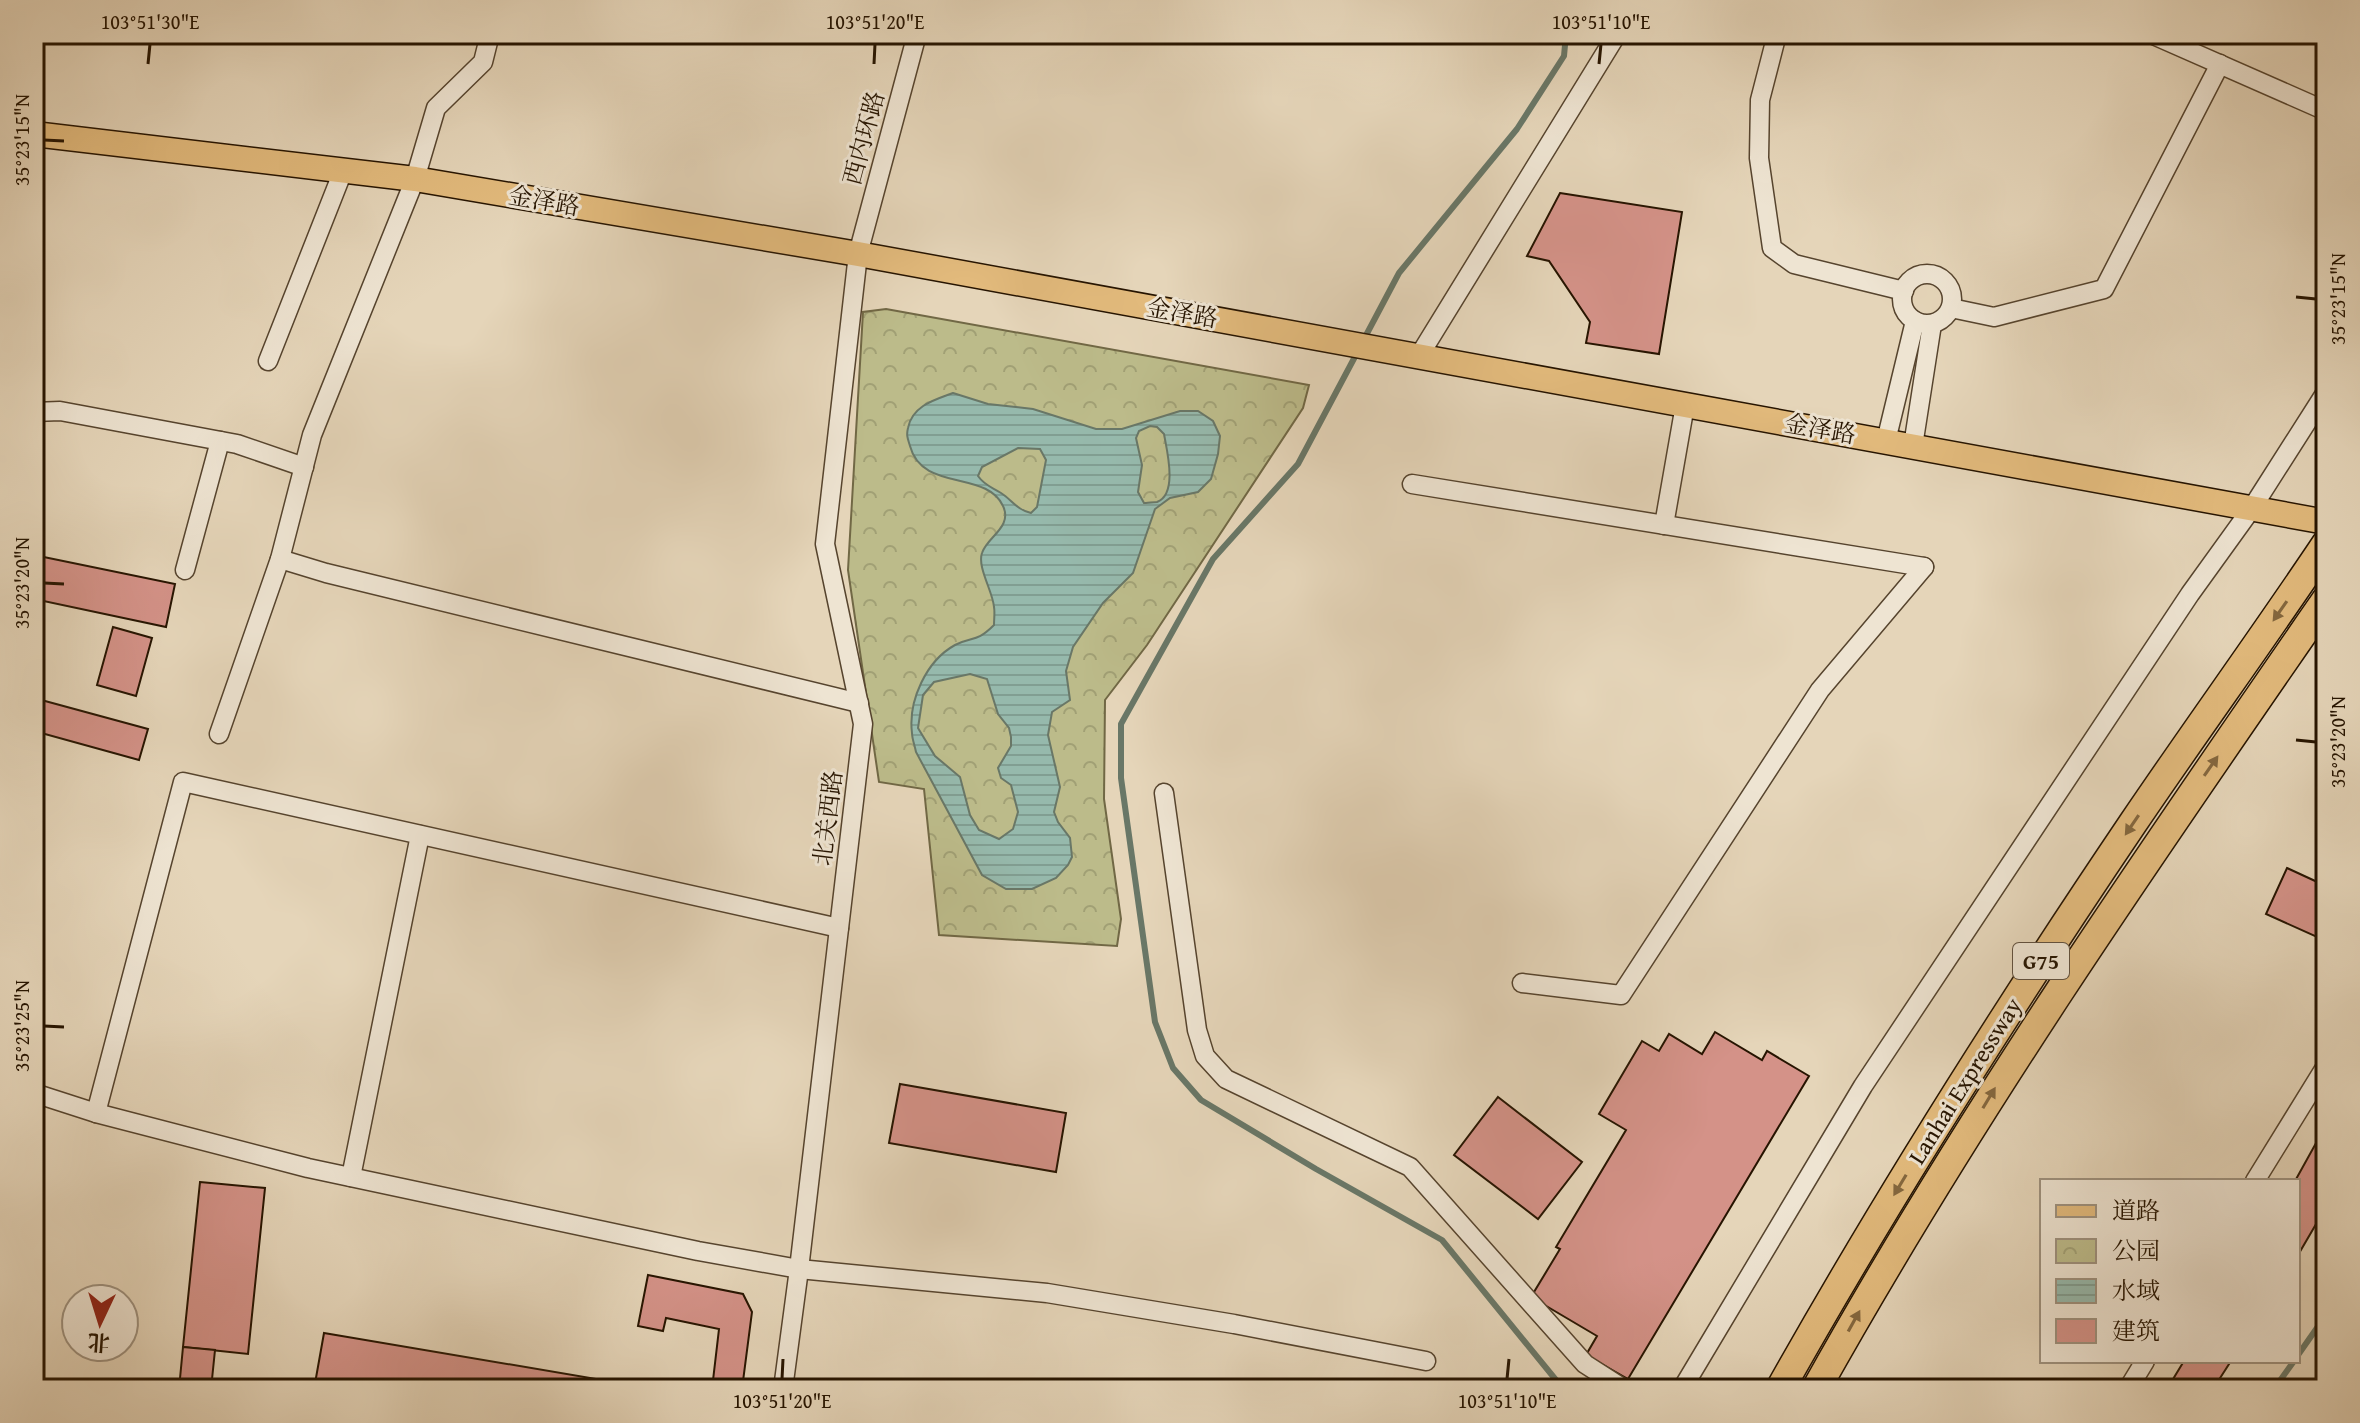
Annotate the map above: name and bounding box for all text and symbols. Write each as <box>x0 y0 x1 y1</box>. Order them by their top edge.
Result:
text: 103°51'30"E <box>101 7 199 36</box>
text: 103°51'20"E <box>826 7 924 36</box>
text: 103°51'10"E <box>1552 7 1650 36</box>
street label: 西内环路 <box>834 87 893 189</box>
text: 35°23'15"N <box>7 94 36 186</box>
street label: 金泽路 <box>506 177 583 224</box>
text: 35°23'15"N <box>2323 253 2352 345</box>
street label: 金泽路 <box>1144 289 1221 336</box>
street label: 金泽路 <box>1782 405 1859 452</box>
text: 35°23'20"N <box>7 537 36 629</box>
one-way arrow <box>2273 601 2288 622</box>
text: 35°23'20"N <box>2323 696 2352 788</box>
one-way arrow <box>2203 755 2218 776</box>
street label: 北关西路 <box>804 768 851 868</box>
one-way arrow <box>2124 815 2139 836</box>
road number: G75 <box>2013 943 2069 979</box>
text: 35°23'25"N <box>7 980 36 1072</box>
street label: Lanhai Expressway <box>1899 991 2030 1171</box>
one-way arrow <box>1981 1087 1996 1110</box>
one-way arrow <box>1893 1174 1907 1196</box>
legend <box>2040 1179 2300 1363</box>
text: 道路 <box>2112 1193 2160 1228</box>
text: 公园 <box>2112 1233 2160 1268</box>
text: 水域 <box>2112 1273 2160 1308</box>
north arrow <box>60 1283 140 1363</box>
one-way arrow <box>1847 1310 1861 1332</box>
text: 建筑 <box>2112 1313 2160 1348</box>
text: 北 <box>87 1326 111 1360</box>
text: 103°51'20"E <box>733 1386 831 1415</box>
text: 103°51'10"E <box>1458 1386 1556 1415</box>

